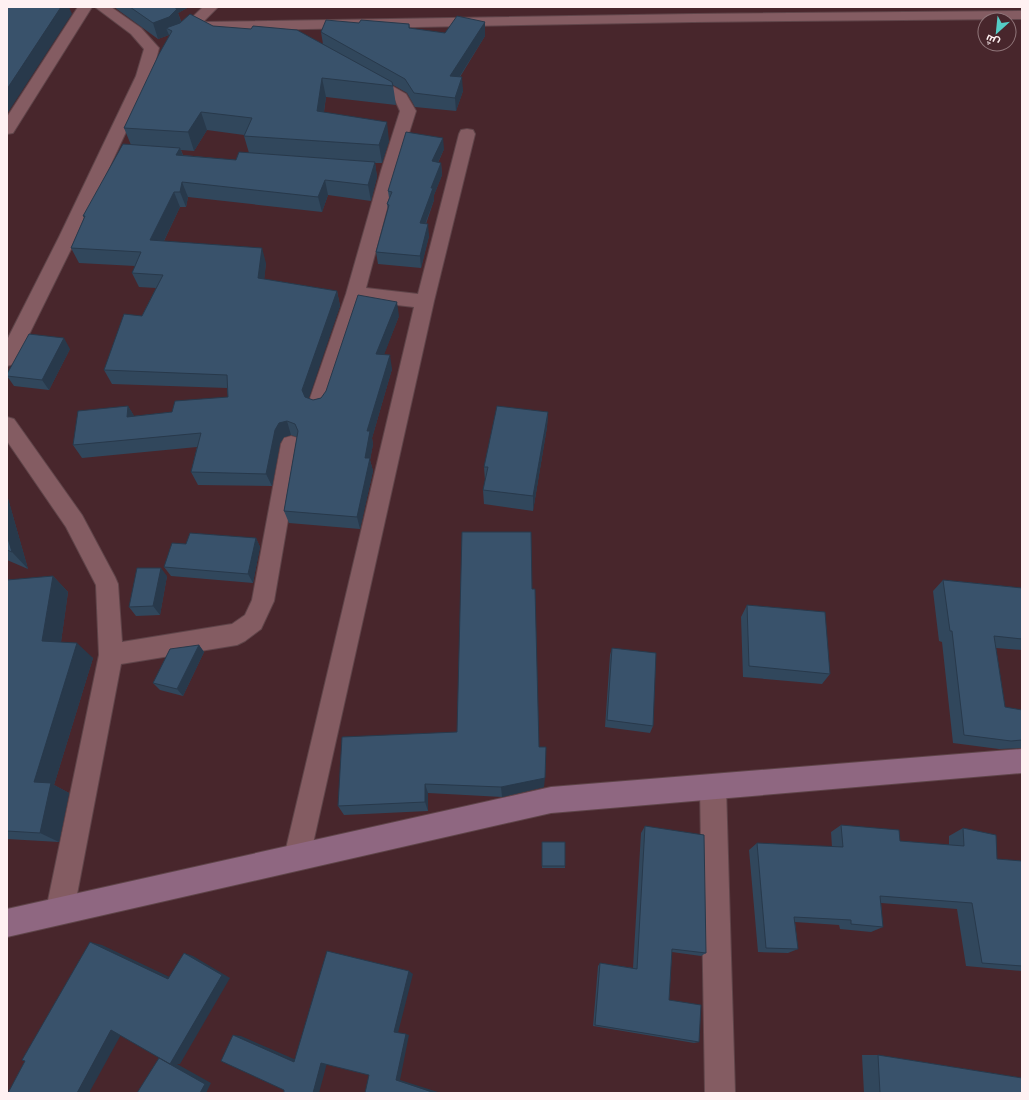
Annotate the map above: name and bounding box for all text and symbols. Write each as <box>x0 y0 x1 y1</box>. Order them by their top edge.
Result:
north arrow <box>977 12 1017 52</box>
text: ش <box>983 31 1002 49</box>

